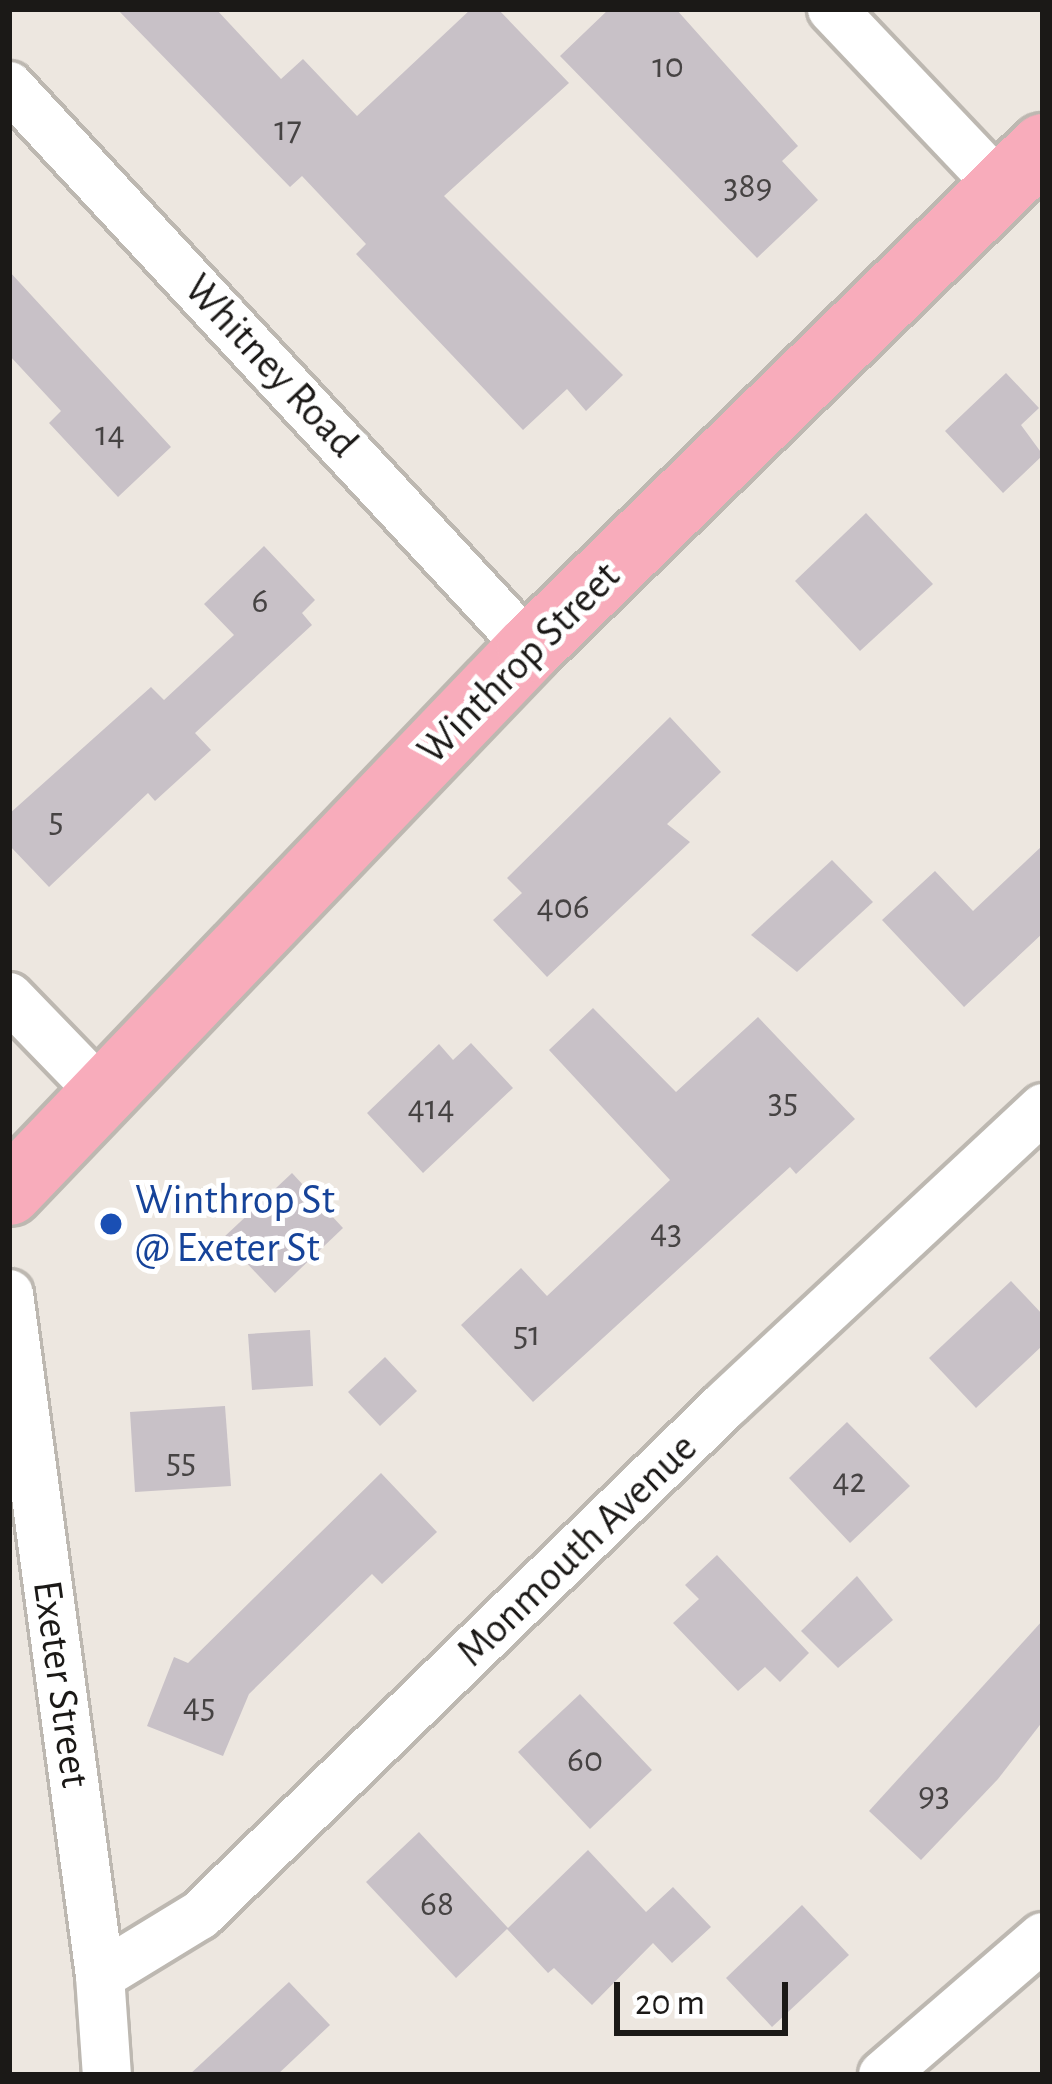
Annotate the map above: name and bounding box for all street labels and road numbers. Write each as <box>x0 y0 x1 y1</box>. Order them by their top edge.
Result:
street label: Whitney Road <box>173 264 369 468</box>
street label: Winthrop Street <box>407 551 631 775</box>
street label: Monmouth Avenue <box>447 1423 707 1677</box>
street label: Exeter Street <box>22 1577 100 1791</box>

